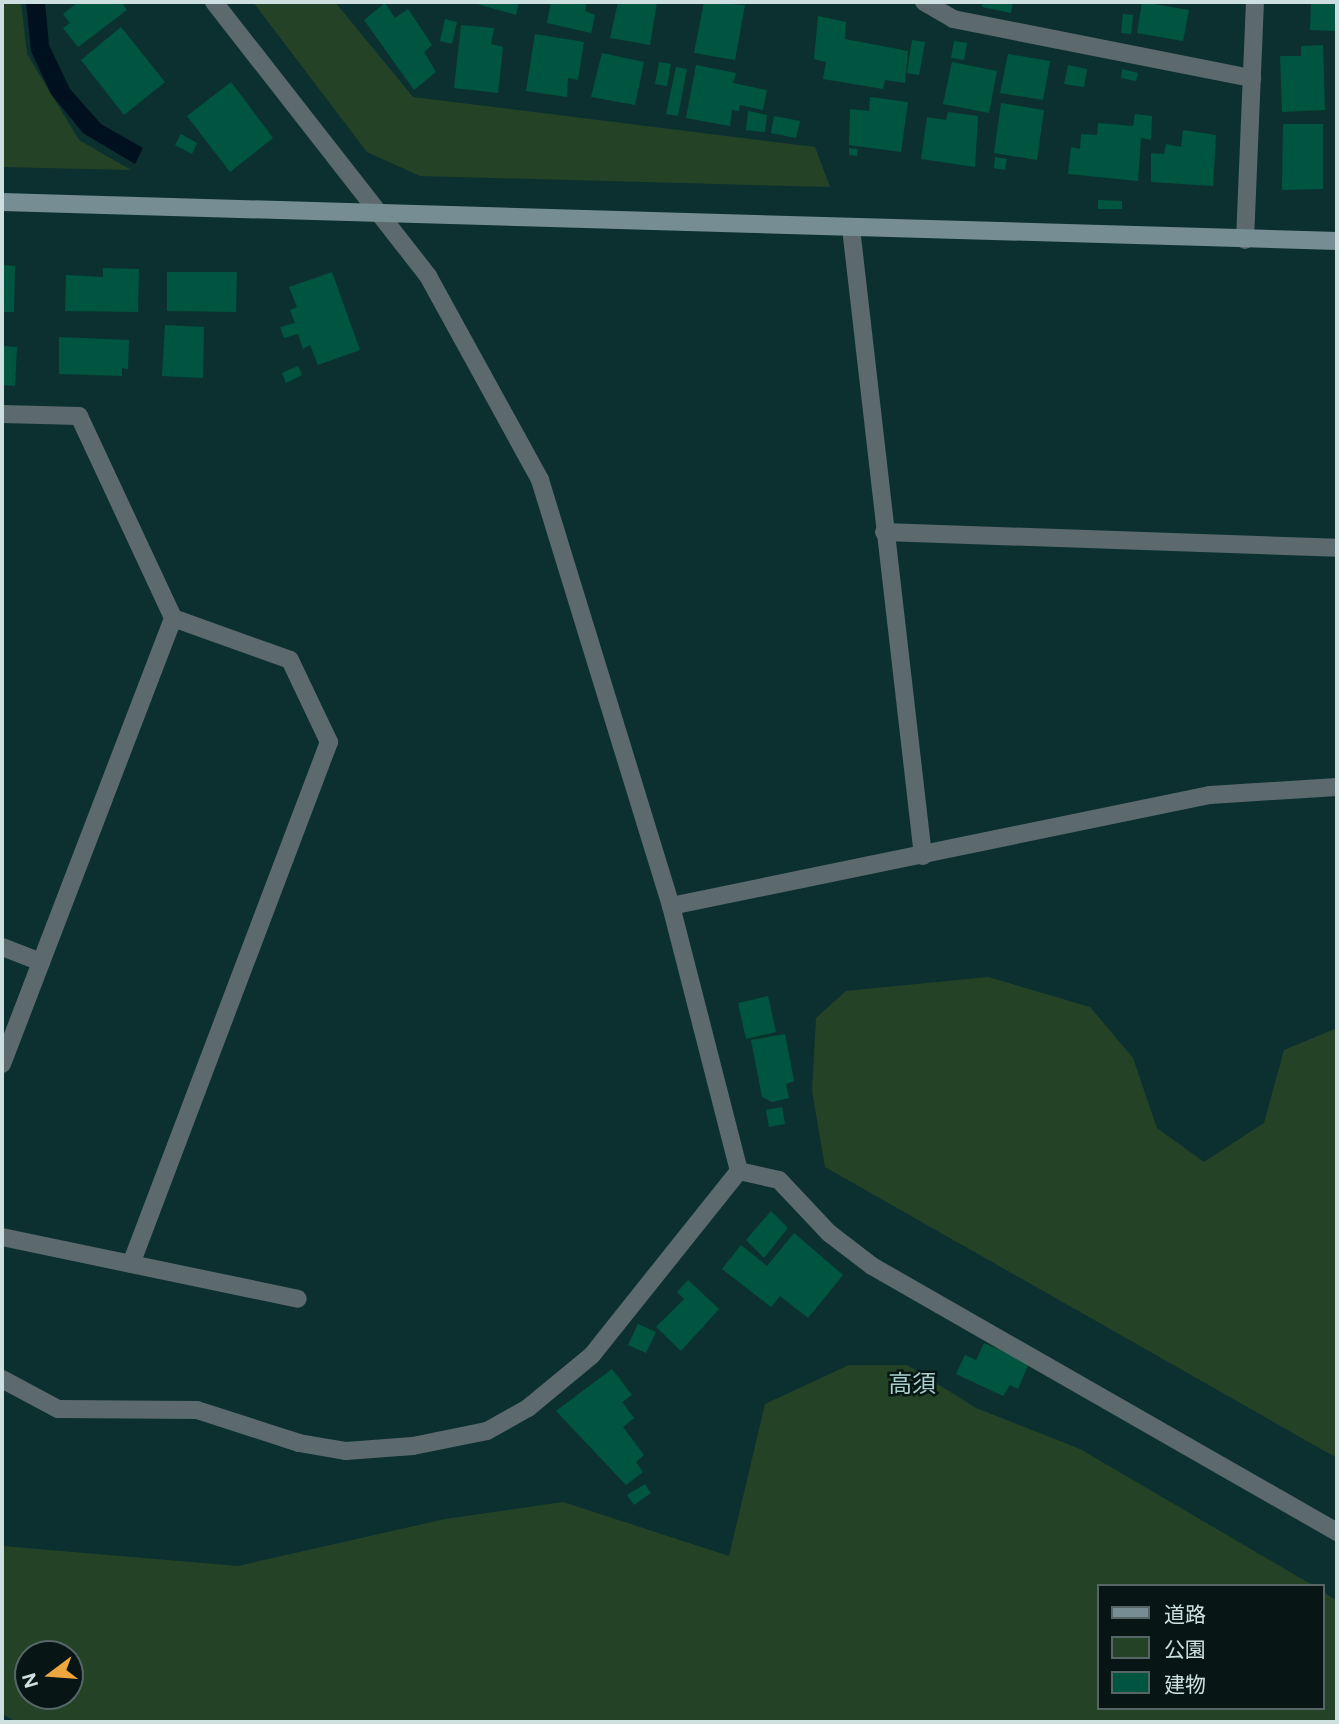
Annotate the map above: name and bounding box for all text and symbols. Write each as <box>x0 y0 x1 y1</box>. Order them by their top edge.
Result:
district label: 高須 <box>888 1370 936 1398</box>
legend <box>1098 1584 1325 1710</box>
text: 道路 <box>1164 1602 1206 1627</box>
text: 公園 <box>1164 1637 1206 1662</box>
north arrow <box>14 1640 84 1710</box>
text: N <box>17 1670 43 1691</box>
text: 建物 <box>1164 1672 1206 1697</box>

